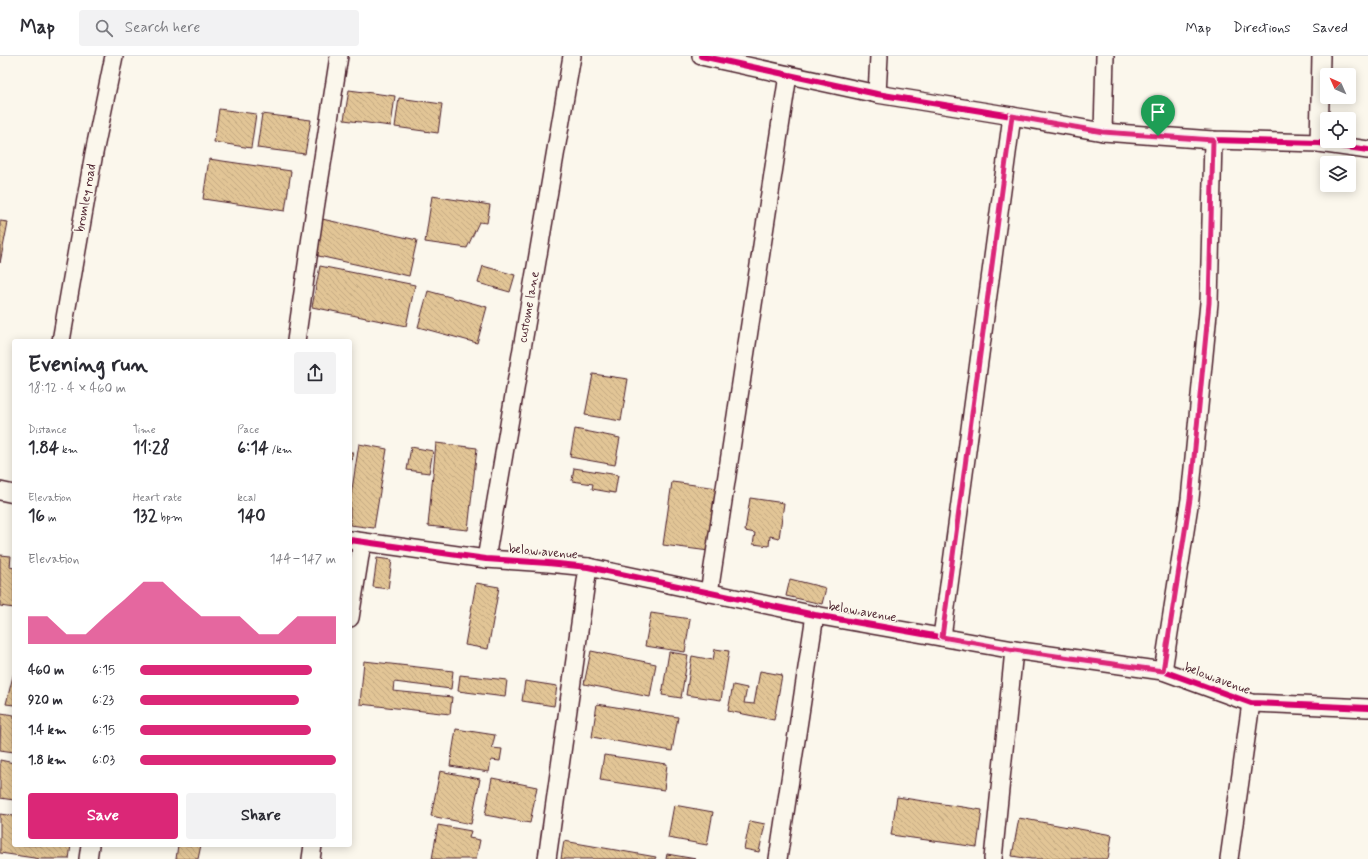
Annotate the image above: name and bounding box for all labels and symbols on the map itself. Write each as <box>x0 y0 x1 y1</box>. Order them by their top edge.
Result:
north arrow <box>1320 68 1356 104</box>
pin <box>1141 95 1175 136</box>
street label: bromley road <box>72 162 100 234</box>
street label: custome lane <box>514 270 544 344</box>
street label: below avenue <box>508 541 579 564</box>
street label: below avenue <box>826 598 898 626</box>
street label: below avenue <box>1181 659 1253 699</box>

